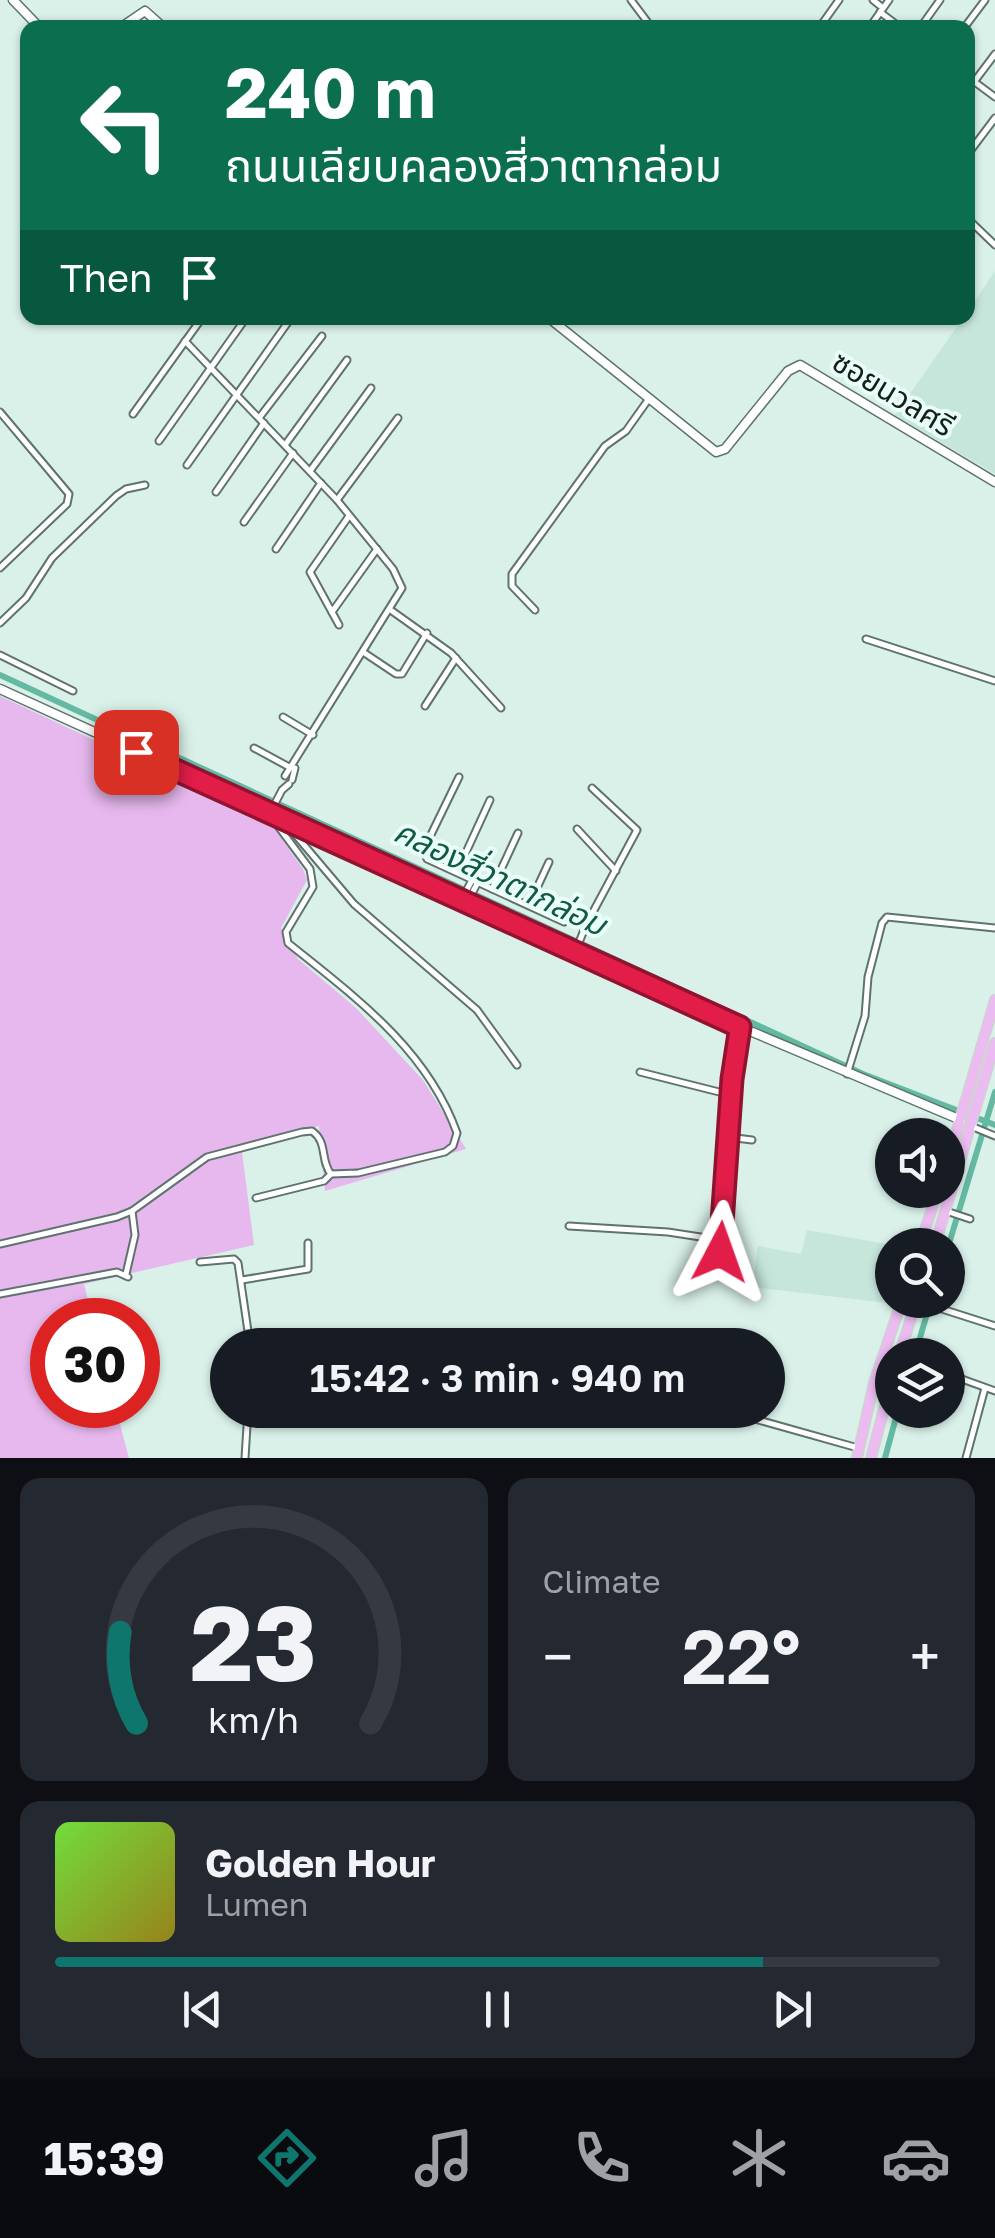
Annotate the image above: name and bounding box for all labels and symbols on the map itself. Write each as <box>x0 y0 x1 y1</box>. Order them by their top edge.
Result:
street label: ซอยนวลศรี <box>826 343 961 443</box>
pin <box>94 710 179 795</box>
water label: คลองสี่วาตากล่อม <box>388 810 615 944</box>
position arrow <box>668 1200 772 1304</box>
speed limit sign: 30 <box>30 1298 160 1428</box>

